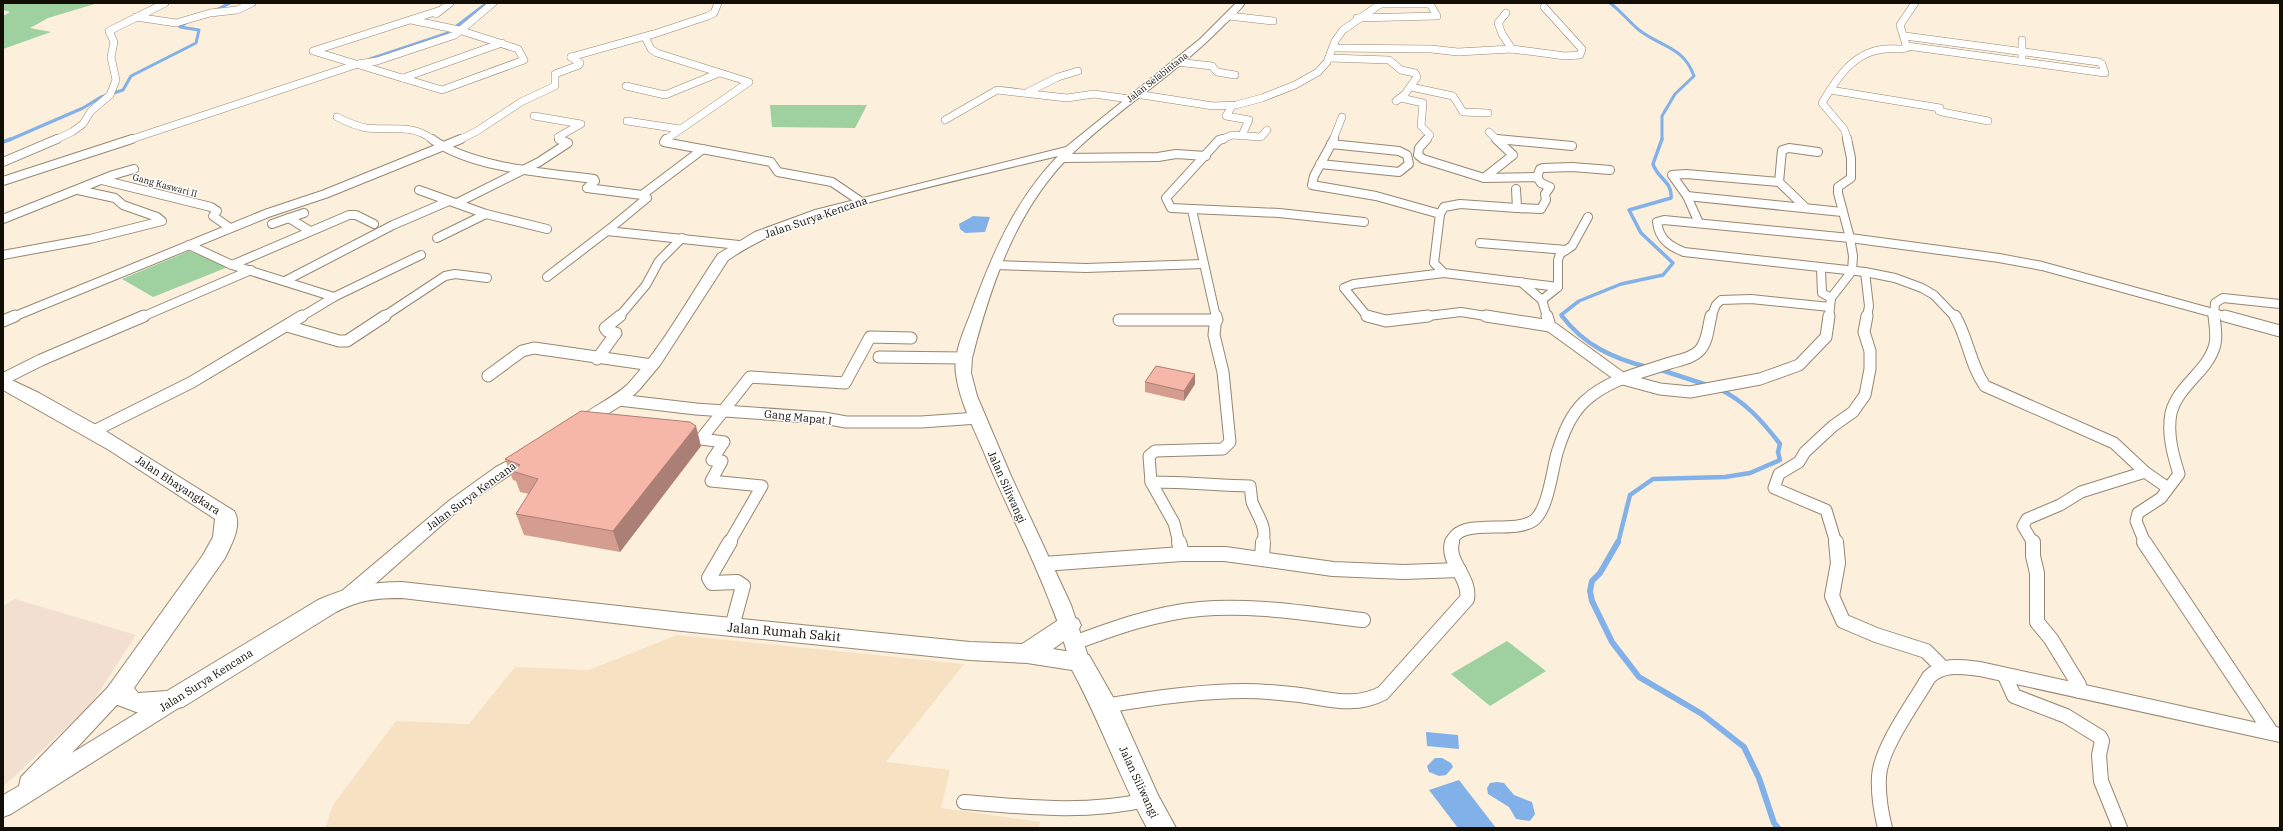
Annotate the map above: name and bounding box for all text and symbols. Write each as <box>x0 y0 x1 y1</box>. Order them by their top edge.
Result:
street label: Jalan Selabintana <box>1124 50 1190 104</box>
street label: Gang Kaswari II <box>131 171 199 199</box>
street label: Jalan Surya Kencana <box>763 193 869 241</box>
street label: Gang Mapat I <box>763 406 833 428</box>
street label: Jalan Siliwangi <box>985 449 1029 526</box>
street label: Jalan Bhayangkara <box>133 452 223 518</box>
street label: Jalan Surya Kencana <box>423 459 519 533</box>
street label: Jalan Rumah Sakit <box>727 619 842 645</box>
street label: Jalan Surya Kencana <box>157 646 255 714</box>
street label: Jalan Siliwangi <box>1116 744 1162 821</box>

